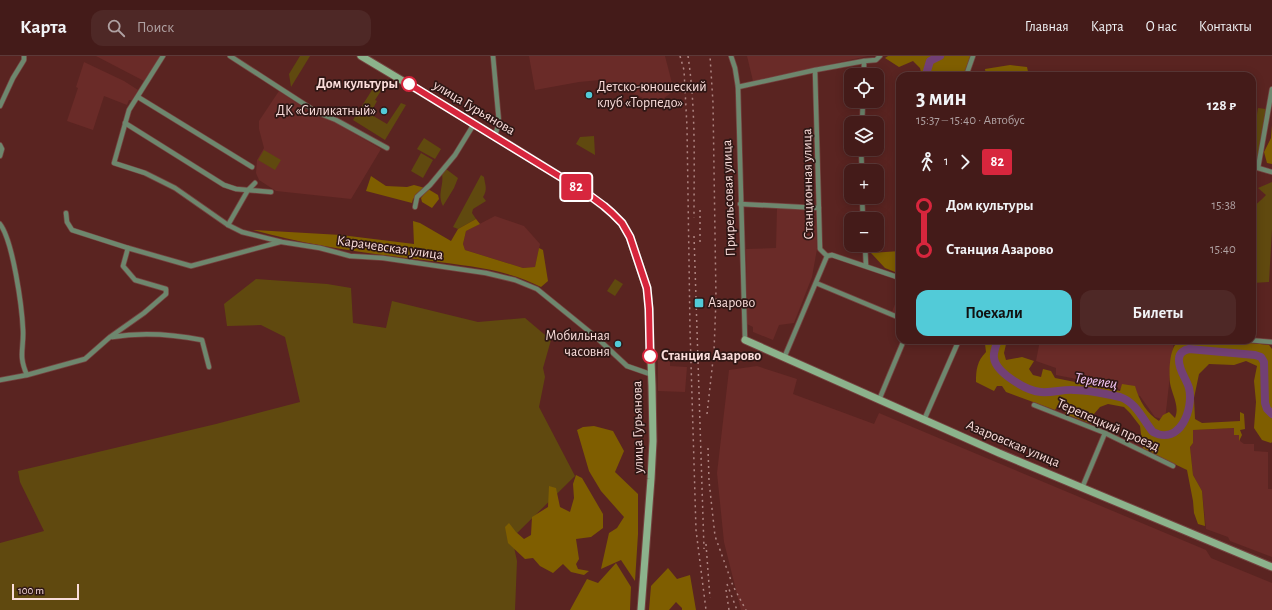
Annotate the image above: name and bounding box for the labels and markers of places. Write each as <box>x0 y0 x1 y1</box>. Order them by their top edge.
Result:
marker: Дом культуры <box>401 76 417 92</box>
place label: Дом культуры <box>316 77 398 91</box>
place label: Детско-юношеский клуб «Торпедо» <box>597 80 707 110</box>
marker: Детско-юношеский клуб «Торпедо» <box>584 90 594 100</box>
place label: ДК «Силикатный» <box>276 104 376 118</box>
marker: ДК «Силикатный» <box>379 106 389 116</box>
place label: Азарово <box>708 296 755 310</box>
marker: Азарово <box>693 297 705 309</box>
place label: Мобильная часовня <box>545 329 610 359</box>
marker: Мобильная часовня <box>613 339 623 349</box>
marker: Станция Азарово <box>642 348 658 364</box>
place label: Станция Азарово <box>661 349 761 363</box>

